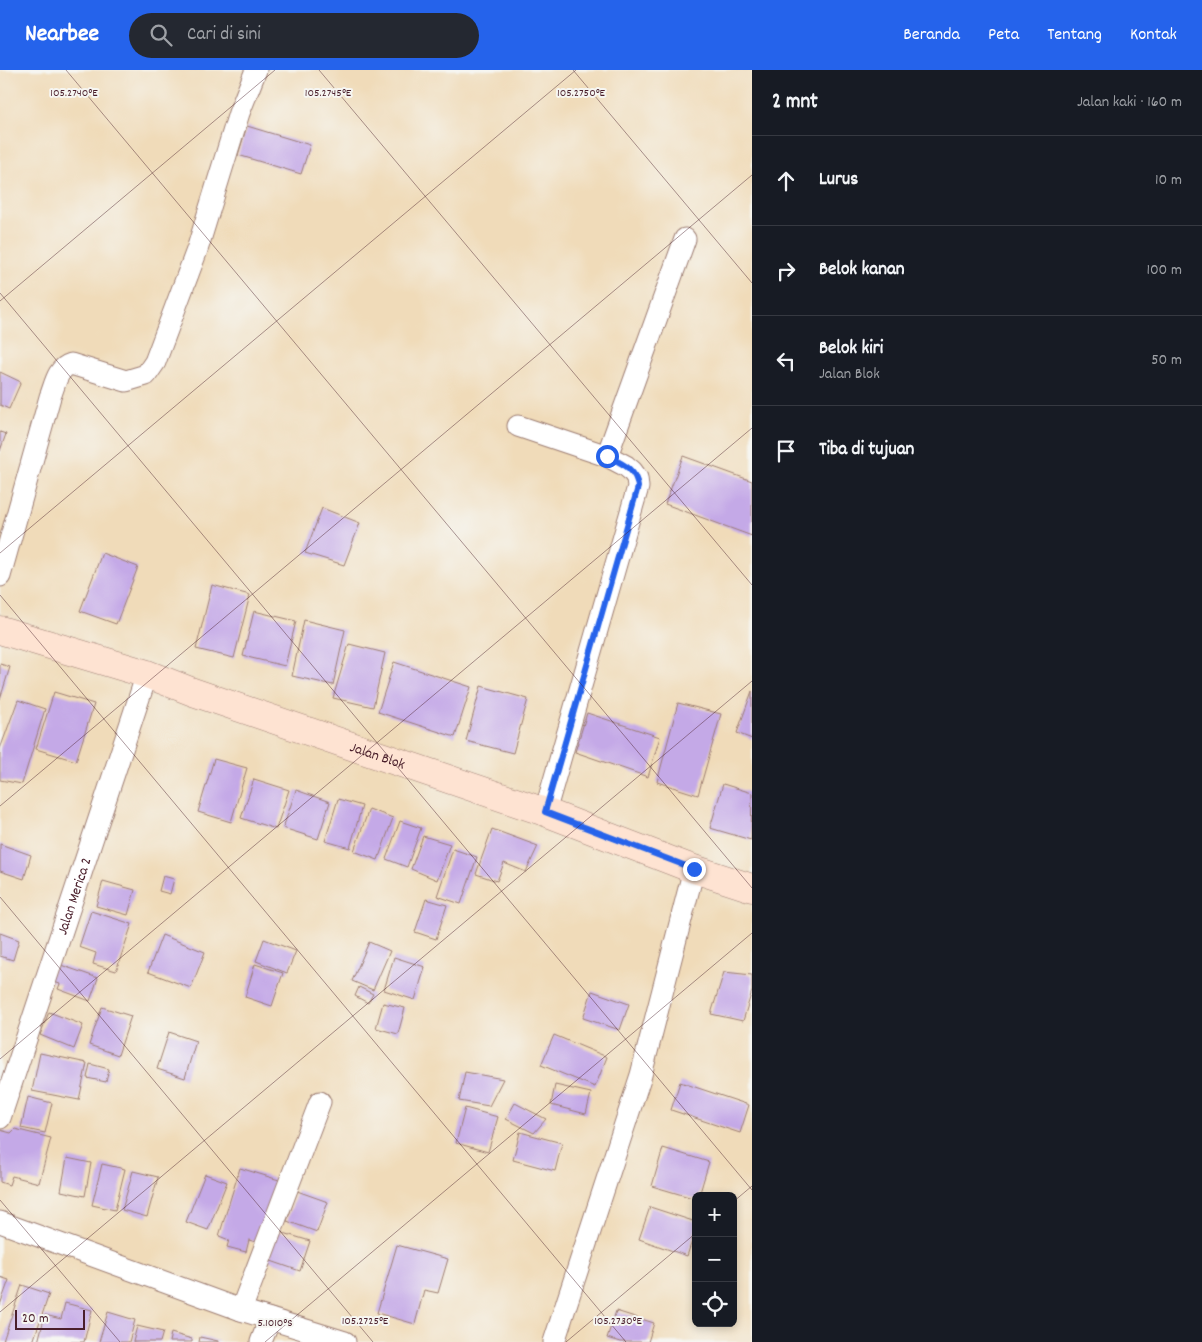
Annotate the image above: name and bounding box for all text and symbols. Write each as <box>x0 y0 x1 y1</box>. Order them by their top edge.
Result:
search box <box>129 13 479 58</box>
text: Nearbee <box>25 18 99 52</box>
icon: search <box>147 21 175 49</box>
text: Cari di sini <box>187 22 261 49</box>
text: Beranda <box>903 23 960 48</box>
text: Peta <box>988 23 1019 48</box>
text: Tentang <box>1047 23 1102 48</box>
text: Kontak <box>1130 23 1177 48</box>
text: 105.2740°E <box>50 85 98 102</box>
text: 105.2745°E <box>305 85 352 102</box>
text: 105.2750°E <box>557 85 606 102</box>
text: 2 mnt <box>772 88 818 118</box>
text: Jalan kaki · 160 m <box>1077 91 1182 114</box>
icon: ahead <box>772 167 800 195</box>
text: Lurus <box>819 167 858 194</box>
text: 10 m <box>1155 169 1182 192</box>
icon: right <box>772 257 800 285</box>
text: Belok kanan <box>819 257 905 284</box>
text: 100 m <box>1146 259 1182 282</box>
text: Belok kiri <box>819 336 883 363</box>
icon: left <box>772 347 800 375</box>
text: 50 m <box>1151 349 1182 372</box>
text: Jalan Blok <box>819 363 880 386</box>
icon: arrive <box>772 437 800 465</box>
text: Tiba di tujuan <box>819 437 914 464</box>
route start <box>596 445 619 468</box>
street label: Jalan Blok <box>347 737 408 776</box>
street label: Jalan Merica 2 <box>52 855 99 938</box>
route end <box>683 858 706 881</box>
map controls <box>692 1192 737 1327</box>
button: + <box>692 1192 737 1237</box>
button: − <box>692 1237 737 1282</box>
button: locate <box>692 1282 737 1327</box>
scale bar <box>15 1307 85 1330</box>
text: 20 m <box>22 1309 49 1329</box>
text: 105.2725°E <box>342 1313 389 1330</box>
text: 105.2730°E <box>594 1313 642 1330</box>
text: 5.1010°S <box>257 1315 293 1332</box>

